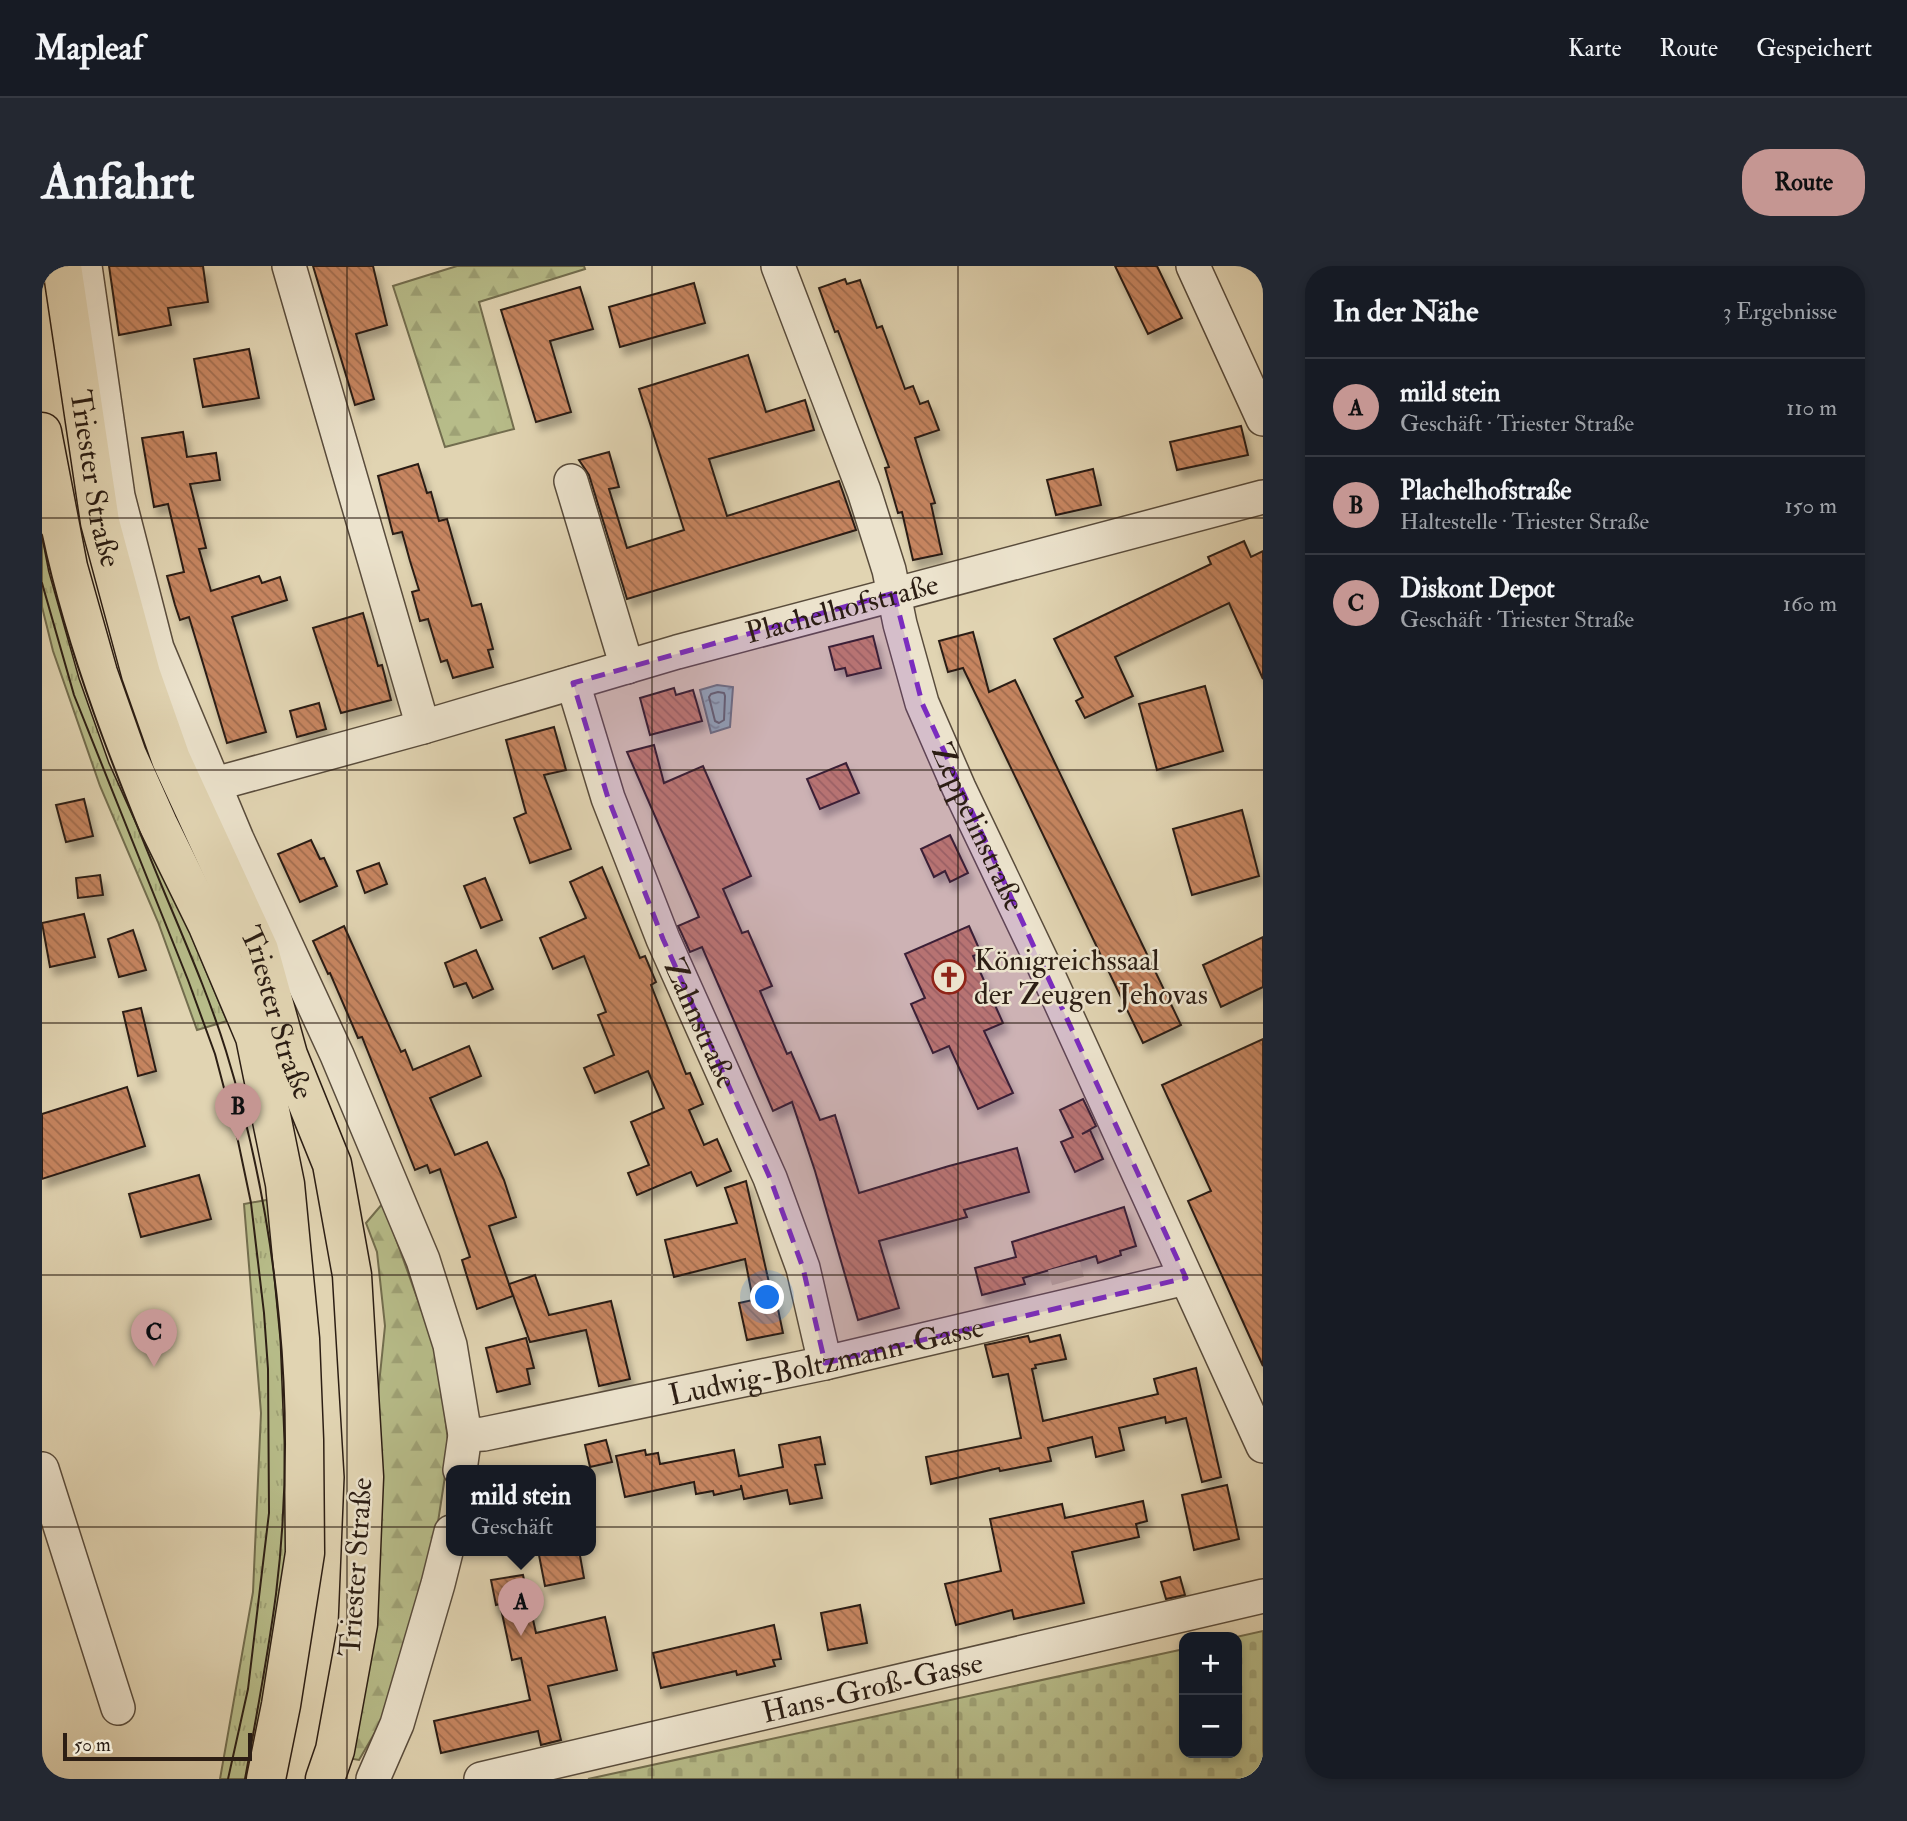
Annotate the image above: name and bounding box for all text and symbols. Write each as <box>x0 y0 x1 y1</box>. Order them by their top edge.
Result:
text: Mapleaf <box>35 28 143 69</box>
text: Karte <box>1568 33 1621 64</box>
text: Route <box>1659 33 1718 64</box>
text: Gespeichert <box>1756 33 1872 64</box>
button: Route <box>1742 149 1865 216</box>
text: Anfahrt <box>42 152 194 213</box>
text: In der Nähe <box>1333 293 1478 330</box>
text: 3 Ergebnisse <box>1723 297 1837 326</box>
text: mild stein <box>1400 377 1500 409</box>
street label: Triester Straße <box>62 387 130 571</box>
text: A <box>1349 393 1363 422</box>
text: 110 m <box>1786 393 1837 422</box>
text: Geschäft · Triester Straße <box>1400 409 1634 438</box>
text: Plachelhofstraße <box>1400 475 1571 507</box>
text: B <box>1348 491 1364 520</box>
text: 150 m <box>1784 491 1837 520</box>
text: Haltestelle · Triester Straße <box>1400 507 1649 536</box>
street label: Plachelhofstraße <box>741 565 942 652</box>
text: Diskont Depot <box>1400 573 1555 605</box>
text: C <box>1348 589 1364 618</box>
text: 160 m <box>1783 589 1837 618</box>
text: Geschäft · Triester Straße <box>1400 605 1634 634</box>
street label: Zeppelinstraße <box>923 737 1033 917</box>
street label: Triester Straße <box>232 920 322 1105</box>
place label: Königreichssaal der Zeugen Jehovas <box>974 942 1208 1013</box>
street label: Zahnstraße <box>656 953 746 1094</box>
church icon: Königreichssaal der Zeugen Jehovas <box>930 958 968 996</box>
pin: B <box>215 1083 261 1141</box>
your location <box>750 1280 784 1314</box>
street label: Ludwig-Boltzmann-Gasse <box>665 1308 987 1414</box>
pin: C <box>131 1309 177 1367</box>
popup <box>446 1465 596 1556</box>
street label: Triester Straße <box>331 1476 381 1658</box>
text: mild stein <box>471 1480 571 1512</box>
text: Geschäft <box>471 1512 553 1541</box>
pin: A <box>498 1578 544 1636</box>
map controls <box>1179 1632 1242 1758</box>
button: + <box>1179 1632 1242 1695</box>
street label: Hans-Groß-Gasse <box>758 1644 987 1731</box>
button: − <box>1179 1695 1242 1758</box>
scale bar <box>63 1730 252 1762</box>
text: 50 m <box>74 1733 111 1757</box>

